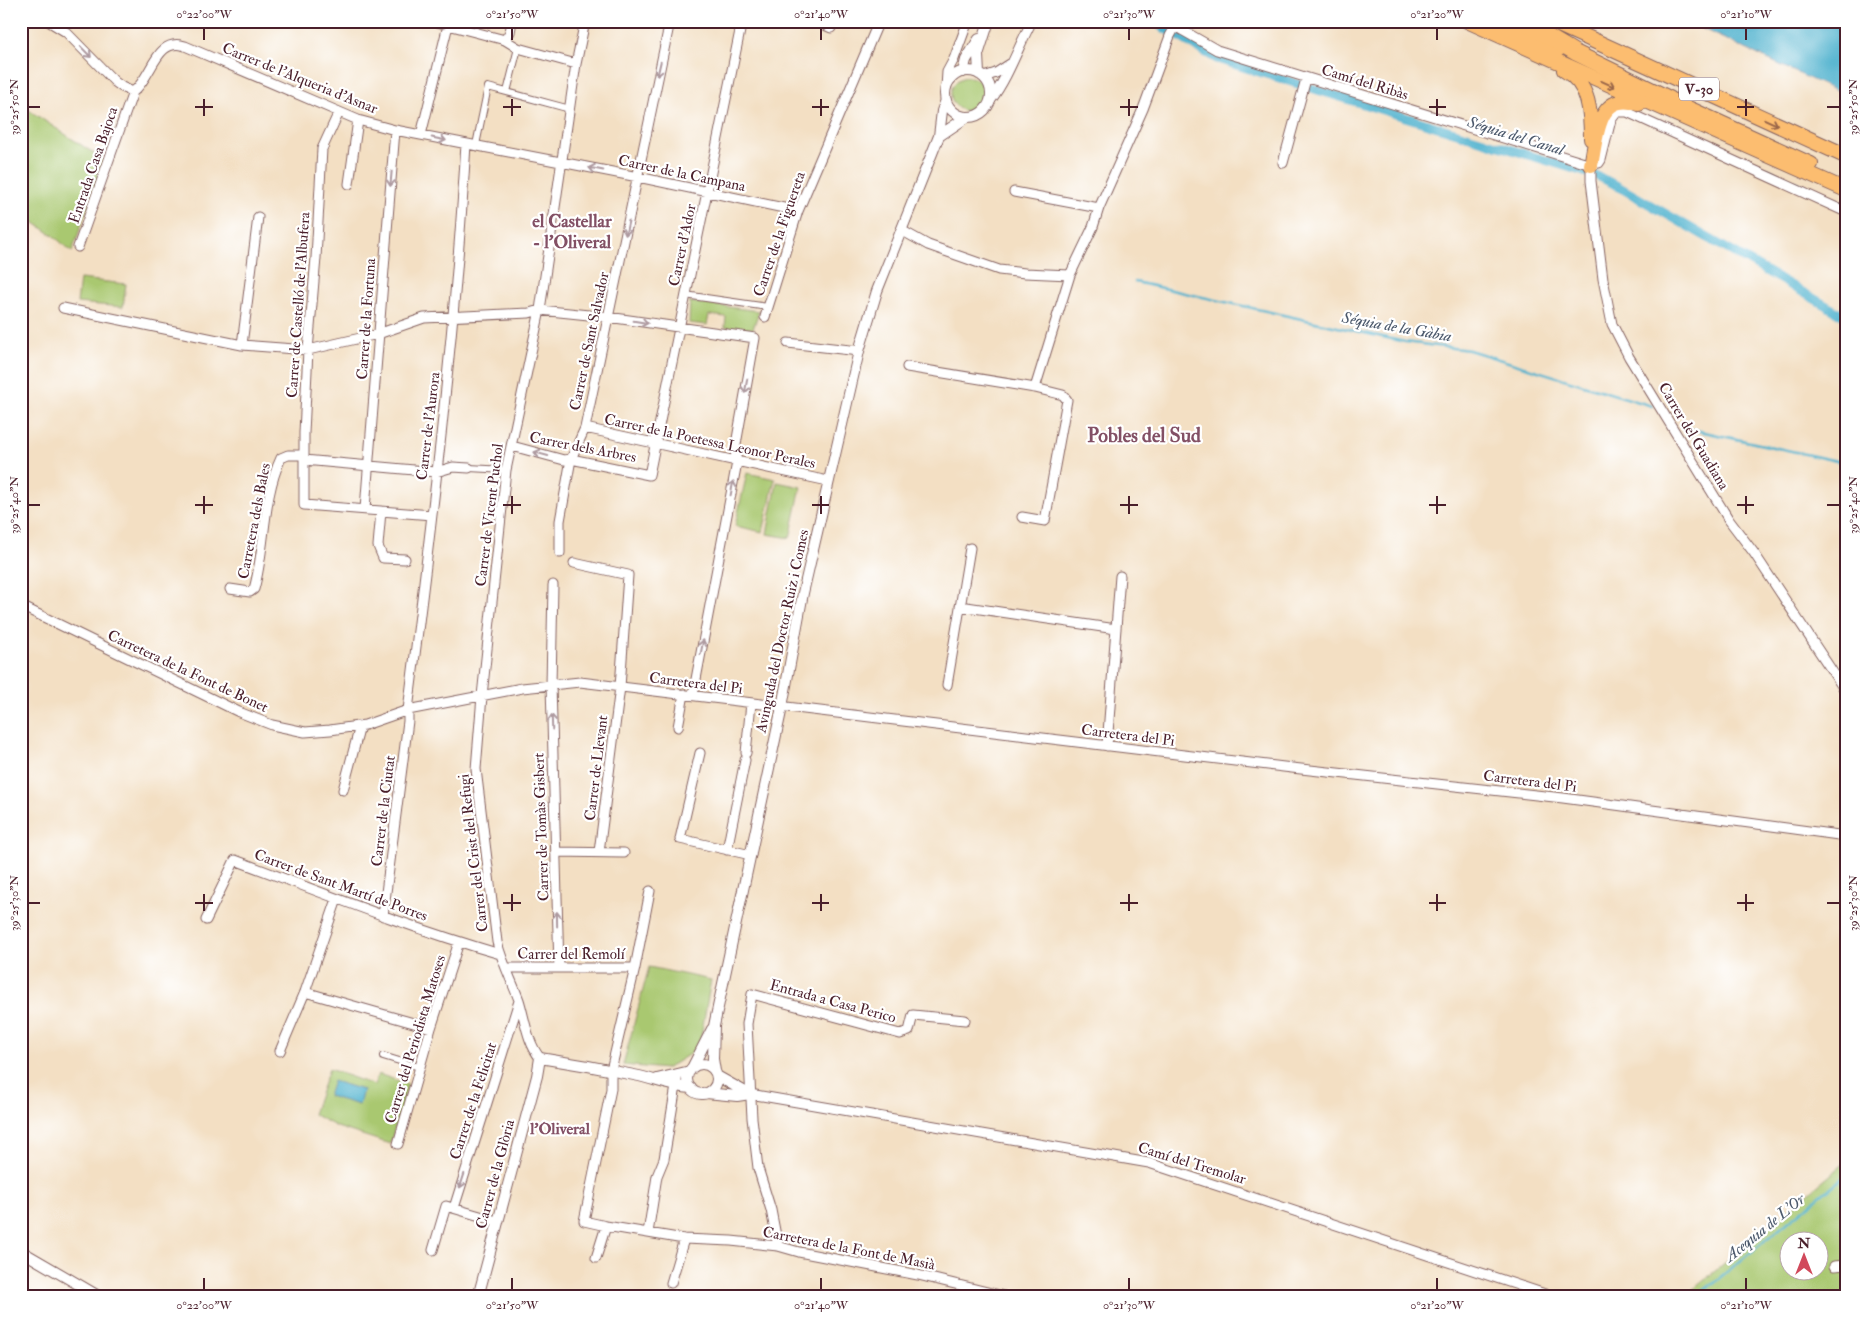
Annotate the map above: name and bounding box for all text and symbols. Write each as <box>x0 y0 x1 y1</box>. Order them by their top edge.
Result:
text: 0°22'00"W <box>176 7 232 22</box>
text: 0°21'50"W <box>486 7 539 22</box>
text: 0°21'40"W <box>794 7 849 22</box>
text: 0°21'30"W <box>1103 7 1156 22</box>
text: 0°21'20"W <box>1410 7 1465 22</box>
text: 0°21'10"W <box>1720 7 1773 22</box>
street label: Carrer de l'Alqueria d'Asnar <box>219 39 381 119</box>
one-way arrow <box>80 46 92 58</box>
one-way arrow <box>654 60 663 76</box>
street label: Camí del Ribàs <box>1319 60 1411 105</box>
text: 39°25'50"N <box>7 78 22 135</box>
road number: V-30 <box>1679 78 1719 100</box>
text: 39°25'50"N <box>1846 78 1861 135</box>
one-way arrow <box>1600 79 1615 89</box>
street label: Entrada Casa Bajoca <box>65 103 123 226</box>
water label: Séquia del Canal <box>1464 112 1567 160</box>
one-way arrow <box>1763 118 1778 127</box>
one-way arrow <box>431 135 447 144</box>
street label: Carrer de la Campana <box>616 151 748 197</box>
one-way arrow <box>589 163 605 173</box>
street label: Carrer de la Figuereta <box>749 168 810 299</box>
one-way arrow <box>386 170 395 186</box>
street label: Carrer d'Ador <box>665 202 701 288</box>
district label: el Castellar - l'Oliveral <box>532 210 612 254</box>
street label: Carrer de Castelló de l'Albufera <box>283 211 315 399</box>
one-way arrow <box>622 220 631 236</box>
street label: Carrer de la Fortuna <box>353 257 380 380</box>
street label: Carrer de Sant Salvador <box>566 270 614 412</box>
water label: Séquia de la Gàbia <box>1339 307 1453 346</box>
one-way arrow <box>632 318 648 328</box>
street label: Carrer de l'Aurora <box>412 370 445 481</box>
one-way arrow <box>741 377 751 393</box>
street label: Carrer del Guadiana <box>1654 379 1734 494</box>
street label: Carrer de la Poetessa Leonor Perales <box>603 410 817 473</box>
district label: Pobles del Sud <box>1087 423 1201 448</box>
street label: Carrer dels Arbres <box>528 428 638 467</box>
street label: Carrer de Vicent Puchol <box>471 442 508 588</box>
one-way arrow <box>534 449 550 458</box>
street label: Carretera dels Bales <box>234 462 275 581</box>
text: 39°25'40"N <box>7 476 22 534</box>
text: 39°25'40"N <box>1846 476 1861 534</box>
one-way arrow <box>728 480 737 496</box>
street label: Avinguda del Doctor Ruiz i Comes <box>751 528 813 735</box>
street label: Carretera de la Font de Bonet <box>104 626 271 717</box>
one-way arrow <box>698 640 707 656</box>
street label: Carretera del Pi <box>648 668 744 699</box>
one-way arrow <box>547 714 557 730</box>
street label: Carrer de Llevant <box>581 714 612 822</box>
street label: Carretera del Pi <box>1080 720 1176 751</box>
street label: Carrer de Tomàs Gisbert <box>529 752 554 901</box>
street label: Carrer de la Ciutat <box>367 754 400 868</box>
street label: Carretera del Pi <box>1482 766 1578 797</box>
street label: Carrer del Crist del Refugi <box>454 773 493 933</box>
street label: Carrer de Sant Martí de Porres <box>251 845 430 926</box>
text: 39°25'30"N <box>7 875 22 931</box>
text: 39°25'30"N <box>1846 875 1861 931</box>
one-way arrow <box>553 911 562 927</box>
street label: Carrer del Remolí <box>517 945 626 964</box>
street label: Carrer del Periodista Matoses <box>381 953 450 1126</box>
street label: Entrada a Casa Perico <box>768 975 898 1027</box>
street label: Carrer de la Felicitat <box>446 1040 501 1162</box>
street label: Carrer de la Glòria <box>472 1117 519 1231</box>
district label: l'Oliveral <box>529 1119 591 1139</box>
street label: Camí del Tremolar <box>1135 1138 1249 1189</box>
one-way arrow <box>457 1173 467 1189</box>
water label: Acequia de L'Or <box>1719 1189 1810 1268</box>
street label: Carretera de la Font de Masià <box>761 1222 937 1275</box>
north arrow <box>1780 1230 1830 1280</box>
text: N <box>1797 1235 1811 1252</box>
text: 0°22'00"W <box>176 1298 232 1313</box>
text: 0°21'50"W <box>486 1298 539 1313</box>
text: 0°21'40"W <box>794 1298 849 1313</box>
text: 0°21'30"W <box>1103 1298 1156 1313</box>
text: 0°21'20"W <box>1410 1298 1465 1313</box>
text: 0°21'10"W <box>1720 1298 1773 1313</box>

